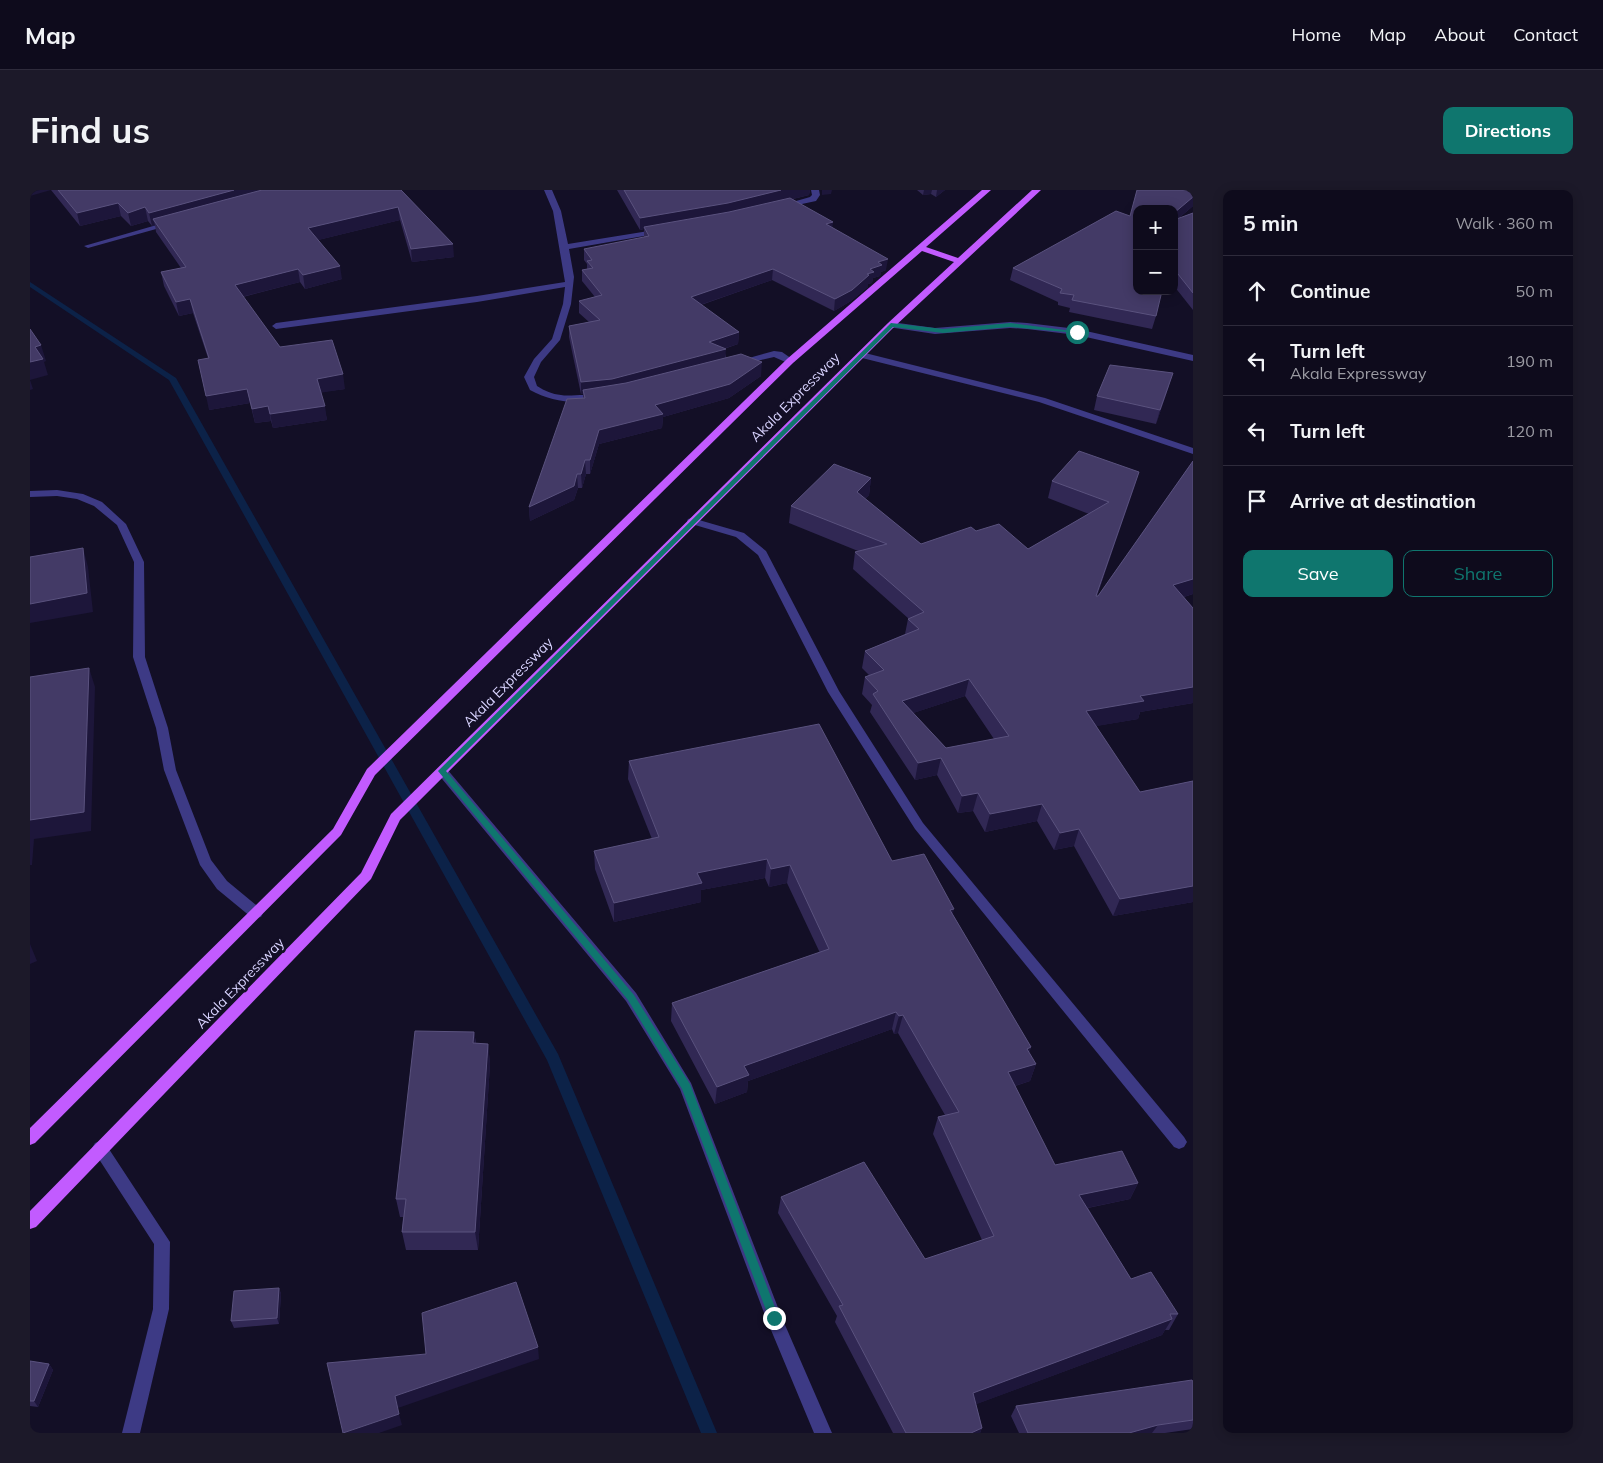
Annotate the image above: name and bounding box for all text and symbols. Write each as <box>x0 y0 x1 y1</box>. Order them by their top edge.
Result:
text: Map <box>25 20 76 50</box>
text: Home <box>1291 23 1341 46</box>
text: Map <box>1369 23 1406 46</box>
text: About <box>1434 23 1485 46</box>
text: Contact <box>1513 23 1578 46</box>
button: Directions <box>1443 107 1573 154</box>
text: Find us <box>30 108 150 152</box>
map controls <box>1133 205 1178 295</box>
button: + <box>1133 205 1178 250</box>
text: 5 min <box>1243 210 1298 236</box>
text: Walk · 360 m <box>1455 213 1553 233</box>
button: − <box>1133 250 1178 295</box>
icon: ahead <box>1243 277 1271 305</box>
text: Continue <box>1290 279 1370 303</box>
text: 50 m <box>1516 281 1553 301</box>
route start <box>1066 321 1089 344</box>
text: Turn left <box>1290 339 1365 363</box>
icon: left <box>1243 347 1271 375</box>
street label: Akala Expressway <box>746 348 844 446</box>
text: 190 m <box>1506 351 1553 371</box>
text: Akala Expressway <box>1290 363 1427 383</box>
icon: left <box>1243 417 1271 445</box>
text: Turn left <box>1290 419 1365 443</box>
text: 120 m <box>1506 421 1553 441</box>
icon: arrive <box>1243 487 1271 515</box>
text: Arrive at destination <box>1290 489 1476 513</box>
button: Save <box>1243 550 1393 597</box>
button: Share <box>1403 550 1553 597</box>
street label: Akala Expressway <box>459 633 557 731</box>
street label: Akala Expressway <box>192 933 288 1032</box>
route end <box>763 1307 786 1330</box>

